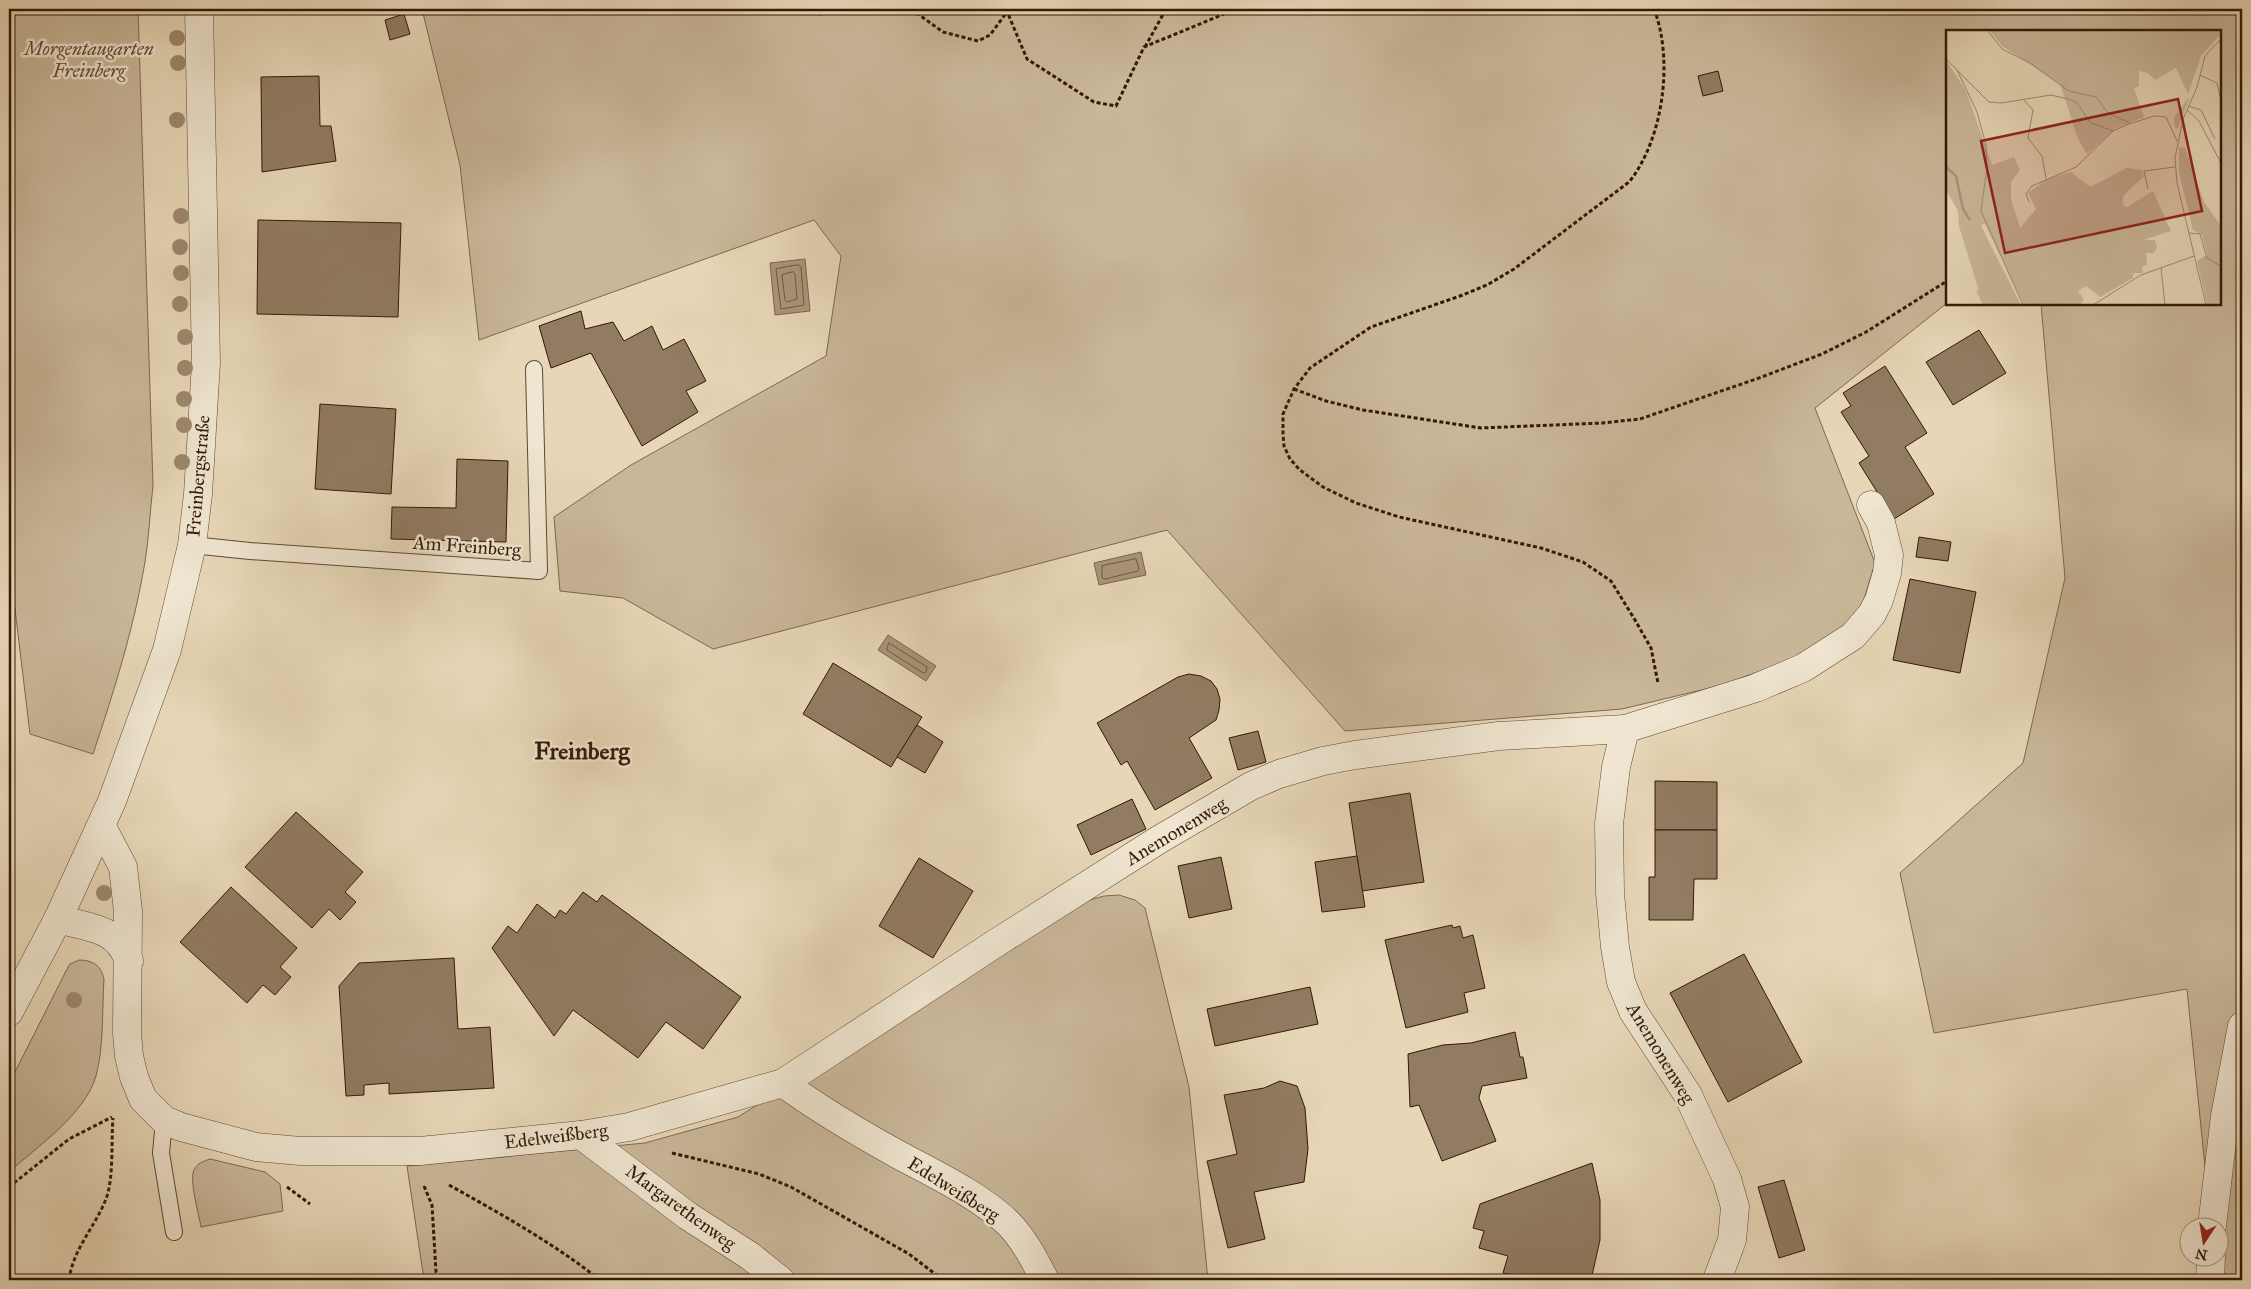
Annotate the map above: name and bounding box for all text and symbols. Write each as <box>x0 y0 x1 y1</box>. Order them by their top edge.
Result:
inset map <box>1946 30 2221 305</box>
park label: Morgentaugarten Freinberg <box>22 37 154 82</box>
street label: Freinbergstraße <box>181 414 216 538</box>
street label: Am Freinberg <box>411 531 522 562</box>
district label: Freinberg <box>534 736 630 766</box>
street label: Anemonenweg <box>1120 792 1231 872</box>
street label: Anemonenweg <box>1620 997 1700 1108</box>
street label: Edelweißberg <box>503 1118 609 1155</box>
street label: Edelweißberg <box>903 1152 1004 1227</box>
street label: Margarethenweg <box>621 1159 741 1256</box>
north arrow <box>2178 1216 2228 1266</box>
text: N <box>2194 1245 2209 1264</box>

